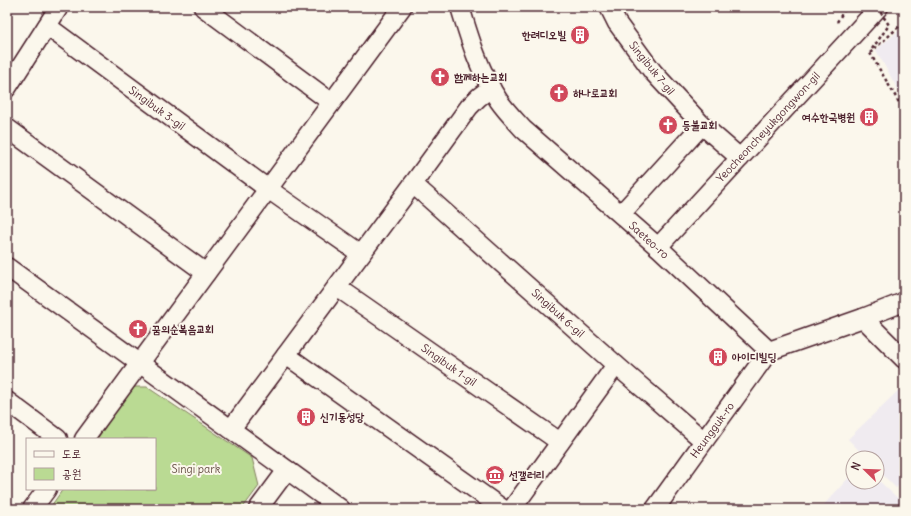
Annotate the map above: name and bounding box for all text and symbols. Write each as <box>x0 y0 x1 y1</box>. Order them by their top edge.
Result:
building icon: 한려디오빌 <box>569 24 591 46</box>
place label: 한려디오빌 <box>522 28 567 42</box>
street label: Singibuk 7-gil <box>626 38 678 98</box>
church icon: 함께하는교회 <box>429 66 451 88</box>
street label: Yeocheoncheyukgongwon-gil <box>713 69 823 185</box>
place label: 함께하는교회 <box>454 70 507 84</box>
church icon: 하나로교회 <box>548 82 570 104</box>
street label: Singibuk 3-gil <box>126 83 188 133</box>
place label: 하나로교회 <box>573 86 617 100</box>
building icon: 여수한국병원 <box>858 106 880 128</box>
place label: 여수한국병원 <box>802 110 855 124</box>
church icon: 등불교회 <box>657 114 679 136</box>
place label: 등불교회 <box>682 118 718 132</box>
street label: Saeteo-ro <box>626 218 672 262</box>
street label: Singibuk 6-gil <box>529 286 587 340</box>
church icon: 꿈의순복음교회 <box>127 318 149 340</box>
place label: 꿈의순복음교회 <box>152 322 214 336</box>
street label: Singibuk 1-gil <box>419 341 479 389</box>
building icon: 아이디빌딩 <box>707 346 729 368</box>
place label: 아이디빌딩 <box>732 350 776 364</box>
street label: Heungguk-ro <box>687 399 737 461</box>
building icon: 신기동성당 <box>295 406 317 428</box>
place label: 신기동성당 <box>320 410 364 424</box>
legend <box>26 438 156 490</box>
text: 도로 <box>62 446 81 461</box>
north arrow <box>845 450 885 490</box>
text: N <box>848 460 864 472</box>
park label: Singi park <box>172 462 221 476</box>
museum icon: 선갤러리 <box>484 464 506 486</box>
text: 공원 <box>62 466 81 481</box>
place label: 선갤러리 <box>509 468 545 482</box>

